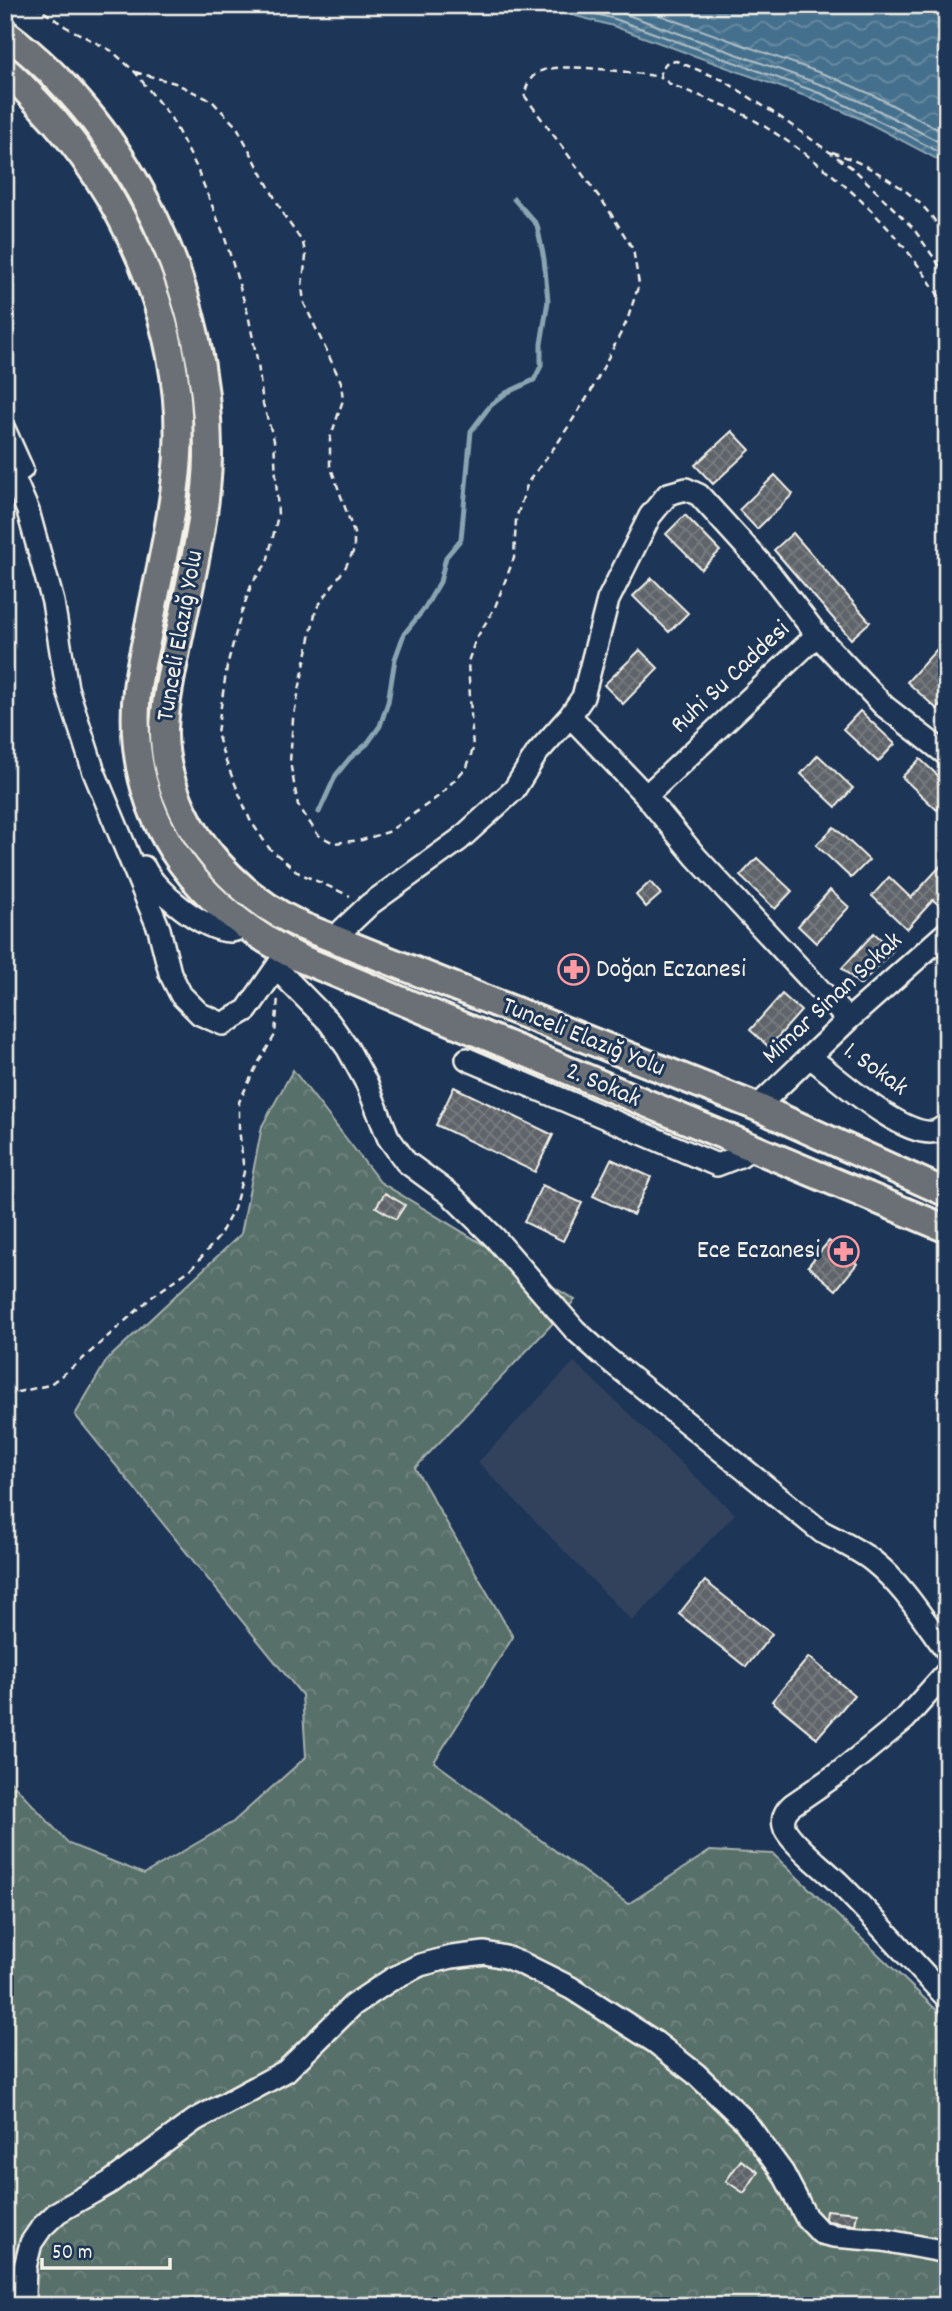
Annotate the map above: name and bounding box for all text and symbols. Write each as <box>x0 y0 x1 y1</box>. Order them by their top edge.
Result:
street label: Tunceli Elazığ Yolu <box>148 548 214 724</box>
street label: Ruhi Su Caddesi <box>663 613 799 743</box>
street label: Mimar Sinan Sokak <box>754 924 912 1074</box>
place label: Doğan Eczanesi <box>596 952 746 989</box>
pharmacy icon: Doğan Eczanesi <box>556 953 590 987</box>
street label: Tunceli Elazığ Yolu <box>496 988 670 1088</box>
street label: 1. Sokak <box>835 1034 915 1106</box>
street label: 2. Sokak <box>560 1054 646 1118</box>
place label: Ece Eczanesi <box>697 1233 820 1270</box>
pharmacy icon: Ece Eczanesi <box>826 1234 860 1268</box>
scale bar <box>42 2227 170 2271</box>
text: 50 m <box>52 2239 92 2269</box>

